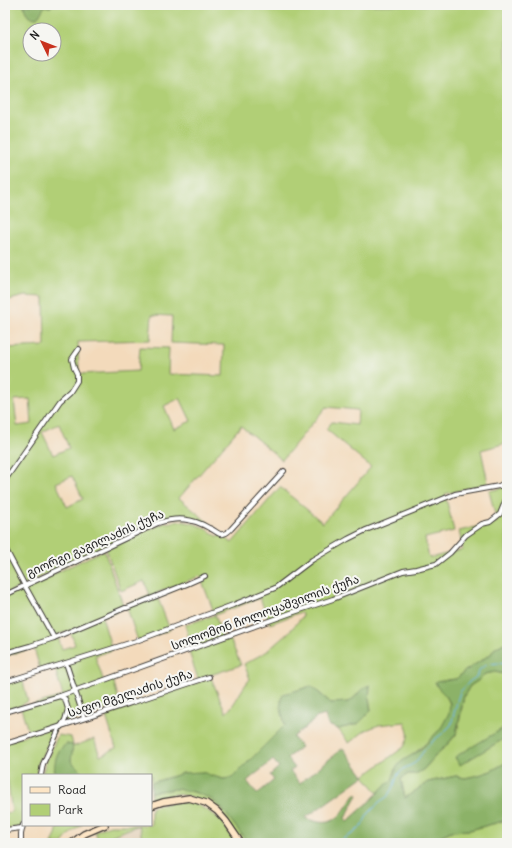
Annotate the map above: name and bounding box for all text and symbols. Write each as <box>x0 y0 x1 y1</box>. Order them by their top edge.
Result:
north arrow <box>22 22 62 62</box>
text: N <box>27 28 42 43</box>
street label: გიორგი გაგილაძის ქუჩა <box>24 506 166 581</box>
street label: სოლომონ ჩოლოყაშვილის ქუჩა <box>169 571 361 654</box>
street label: საფო მგელაძის ქუჩა <box>66 666 194 721</box>
legend <box>22 774 152 826</box>
text: Road <box>58 782 86 797</box>
text: Park <box>58 802 83 817</box>

